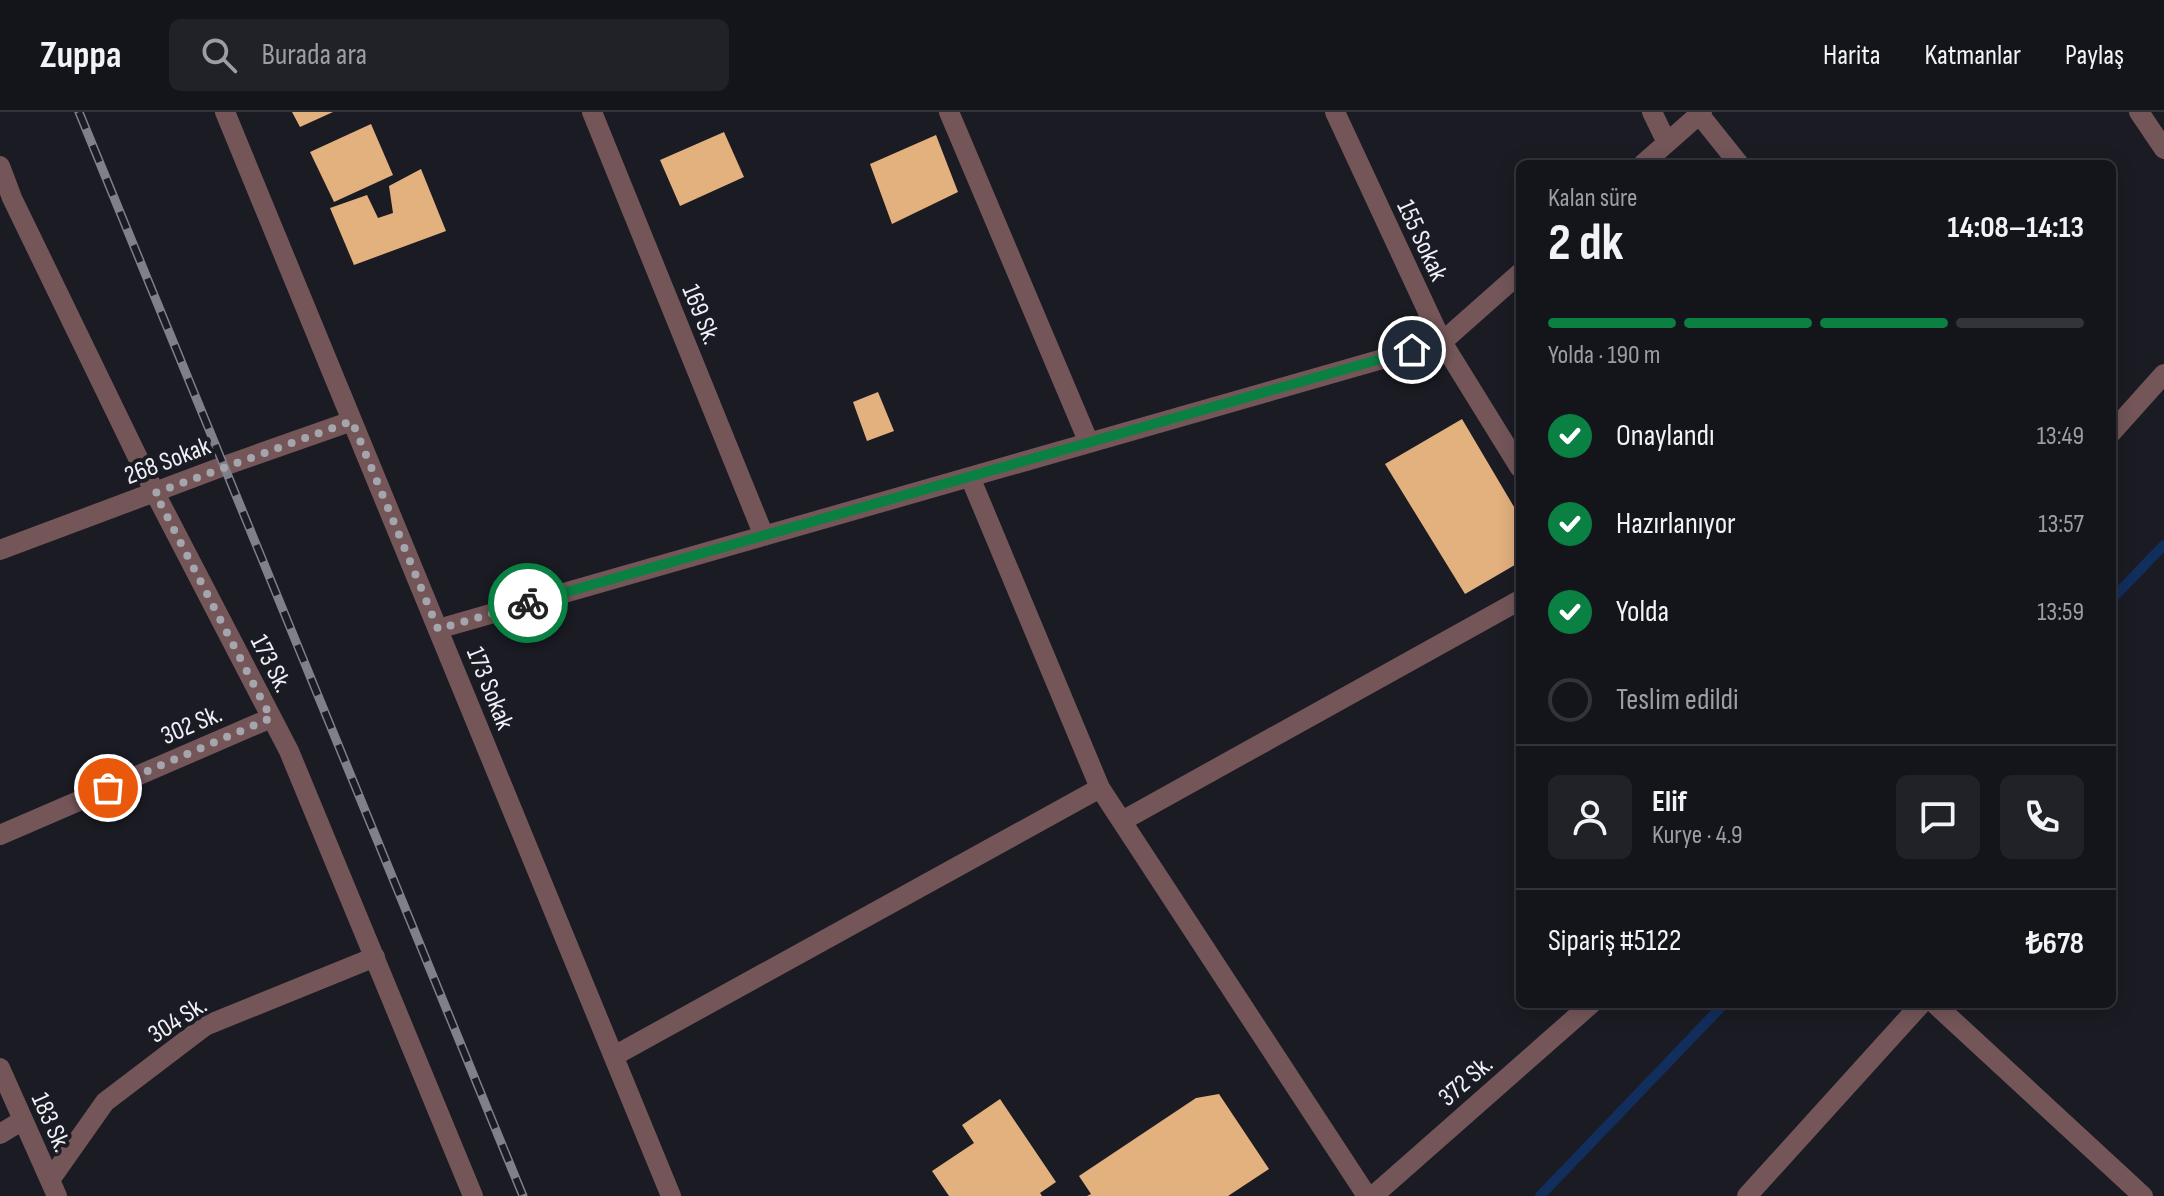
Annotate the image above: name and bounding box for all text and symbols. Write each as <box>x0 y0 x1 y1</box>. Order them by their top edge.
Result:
search box <box>169 19 729 91</box>
text: Zuppa <box>40 33 121 78</box>
icon: search <box>197 33 241 77</box>
text: Burada ara <box>261 37 367 73</box>
text: Harita <box>1823 39 1881 72</box>
text: Katmanlar <box>1925 39 2021 72</box>
text: Paylaş <box>2065 39 2124 72</box>
text: Kalan süre <box>1548 183 1637 214</box>
street label: 155 Sokak <box>1389 195 1454 286</box>
text: 14:08–14:13 <box>1948 210 2084 246</box>
text: 2 dk <box>1548 212 1624 275</box>
street label: 169 Sk. <box>675 280 727 349</box>
pin <box>1378 316 1446 384</box>
icon: home <box>1390 328 1434 372</box>
text: Yolda · 190 m <box>1548 340 1660 371</box>
icon: check <box>1548 414 1592 458</box>
text: Onaylandı <box>1616 418 1715 454</box>
text: 13:49 <box>2037 421 2084 452</box>
street label: 268 Sokak <box>120 431 215 492</box>
icon: check <box>1548 502 1592 546</box>
text: Hazırlanıyor <box>1616 506 1736 542</box>
text: 13:57 <box>2038 509 2084 540</box>
courier <box>488 563 568 643</box>
icon: bike <box>506 581 550 625</box>
icon: check <box>1548 590 1592 634</box>
text: Yolda <box>1616 594 1669 630</box>
text: 13:59 <box>2037 597 2084 628</box>
street label: 173 Sk. <box>243 630 298 698</box>
street label: 173 Sokak <box>459 643 520 734</box>
text: Teslim edildi <box>1616 682 1739 718</box>
street label: 302 Sk. <box>156 699 227 752</box>
pin <box>74 754 142 822</box>
icon: bag <box>86 766 130 810</box>
button: person <box>1548 775 1632 859</box>
button: chat <box>1896 775 1980 859</box>
button: phone <box>2000 775 2084 859</box>
text: Elif <box>1652 784 1687 820</box>
text: Kurye · 4.9 <box>1652 820 1742 851</box>
text: Sipariş #5122 <box>1548 923 1681 959</box>
text: ₺678 <box>2026 926 2084 962</box>
street label: 304 Sk. <box>143 990 213 1051</box>
street label: 372 Sk. <box>1432 1049 1500 1113</box>
street label: 183 Sk. <box>24 1088 77 1157</box>

